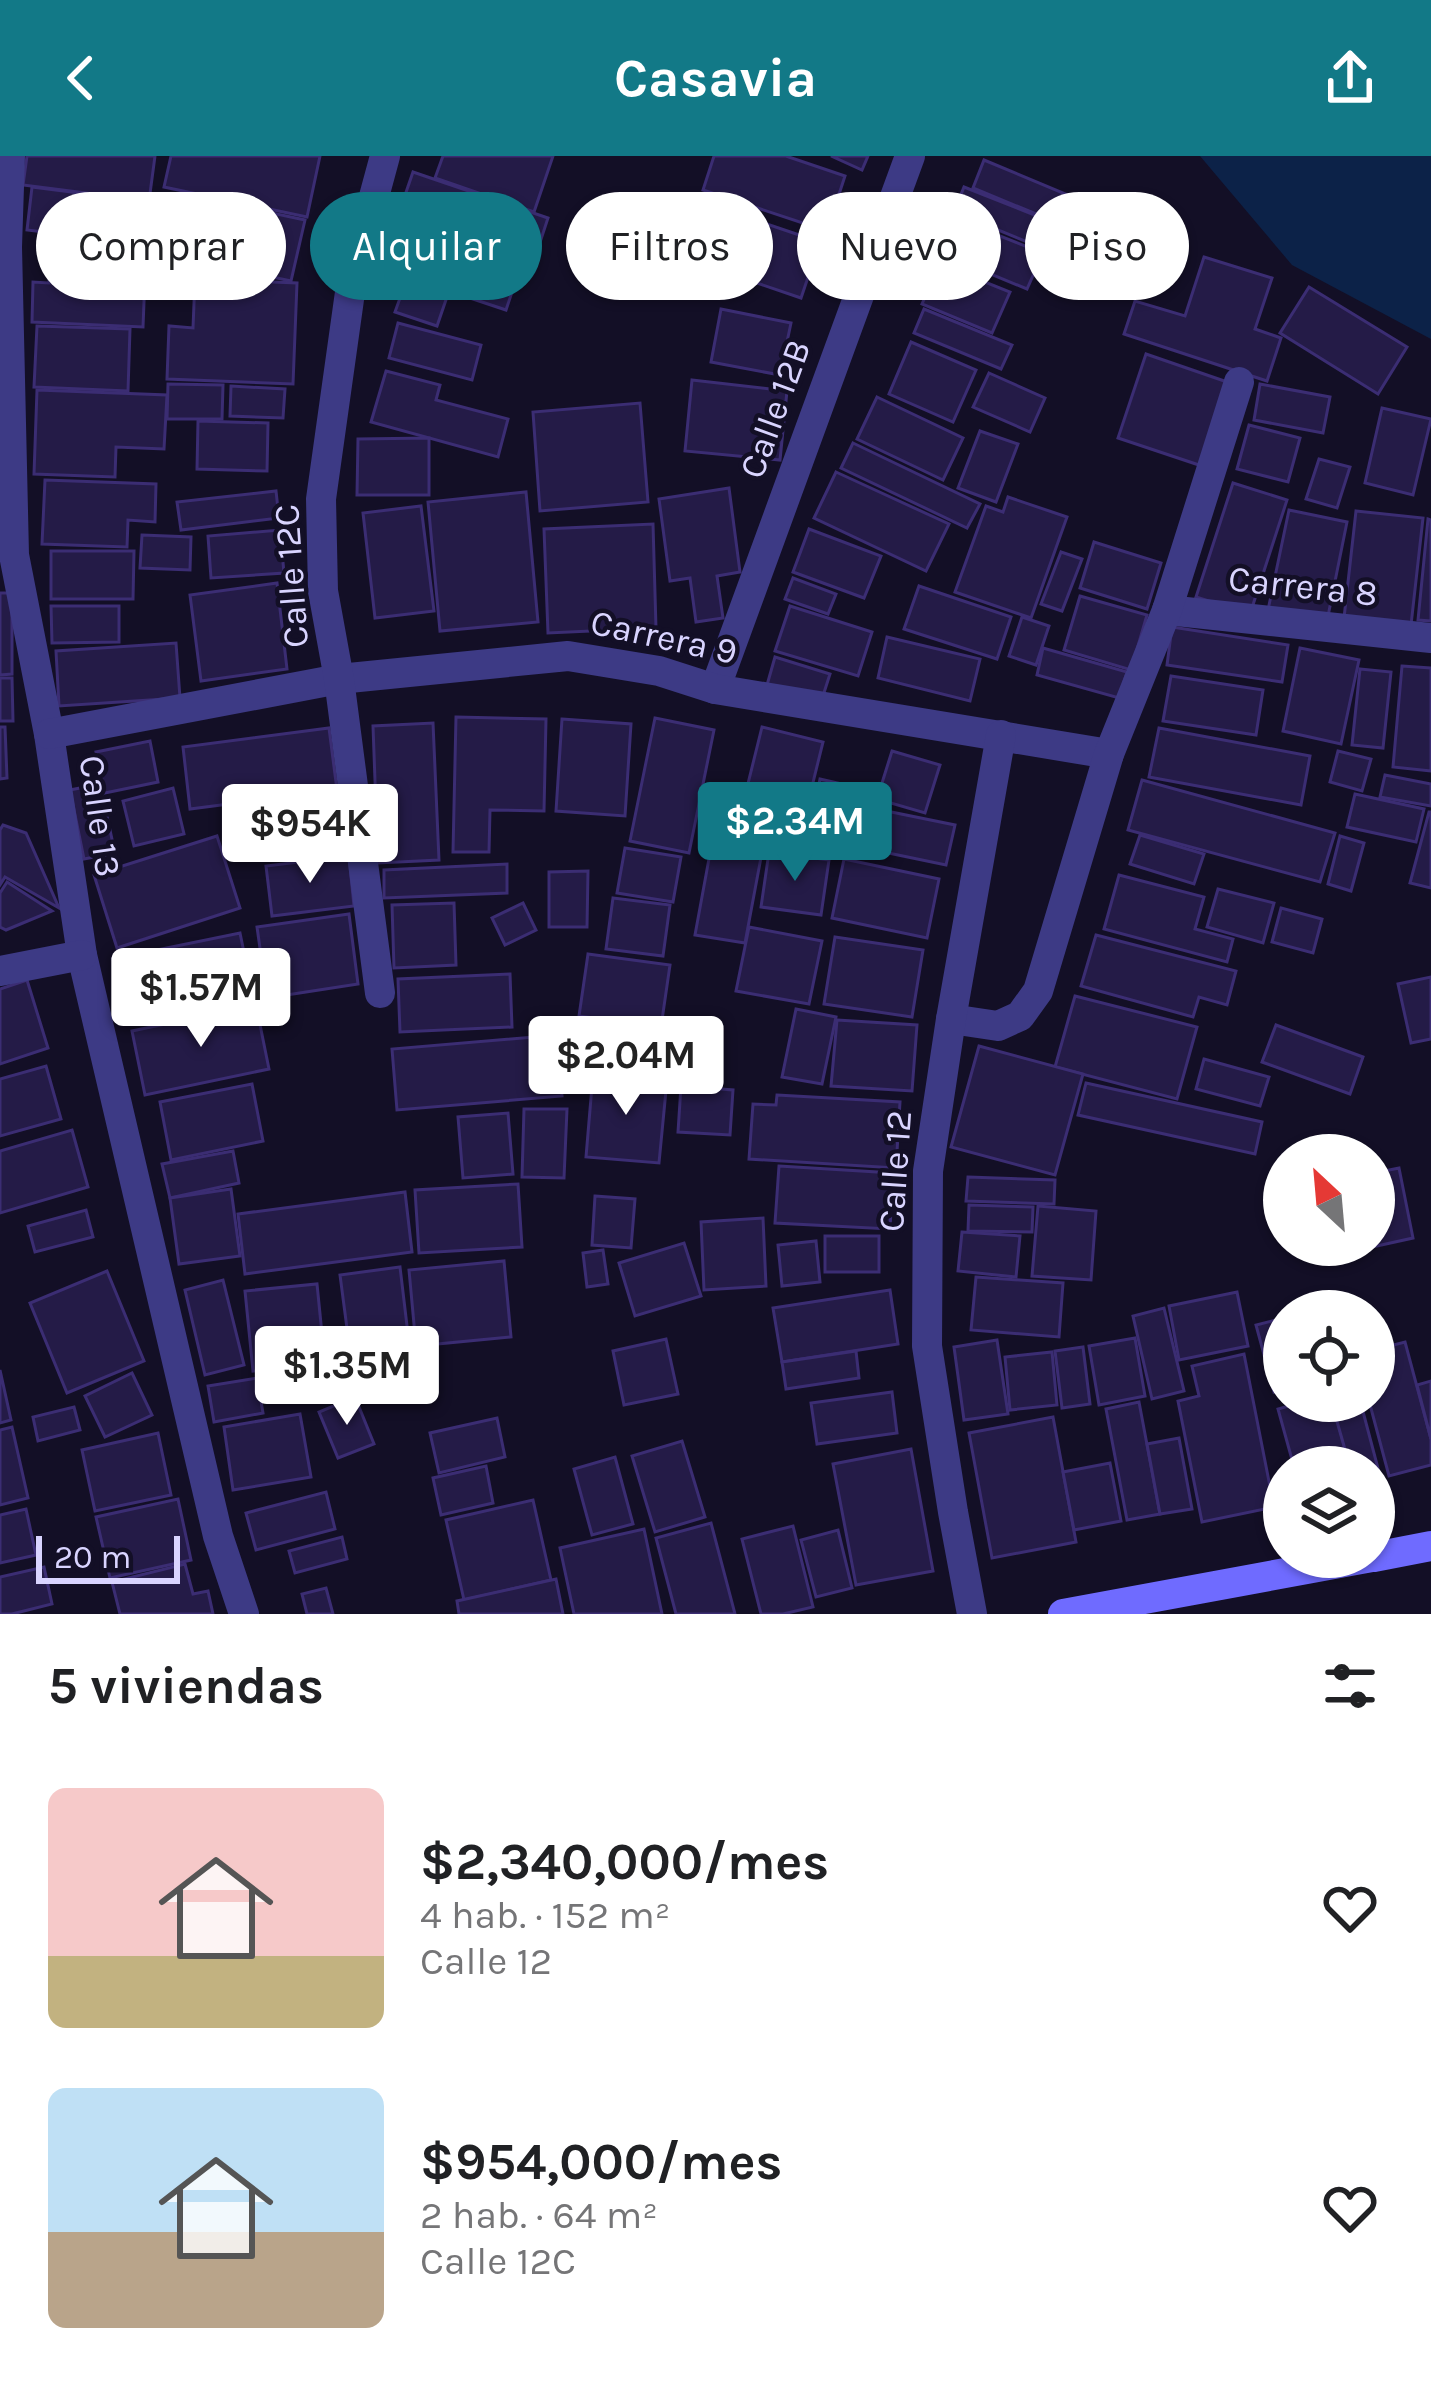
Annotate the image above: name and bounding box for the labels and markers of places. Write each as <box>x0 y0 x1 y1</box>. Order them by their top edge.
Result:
pin: $2.34M <box>697 782 893 884</box>
pin: $954K <box>226 784 394 886</box>
pin: $1.57M <box>103 948 299 1050</box>
pin: $2.04M <box>528 1016 724 1118</box>
pin: $1.35M <box>249 1326 445 1428</box>

